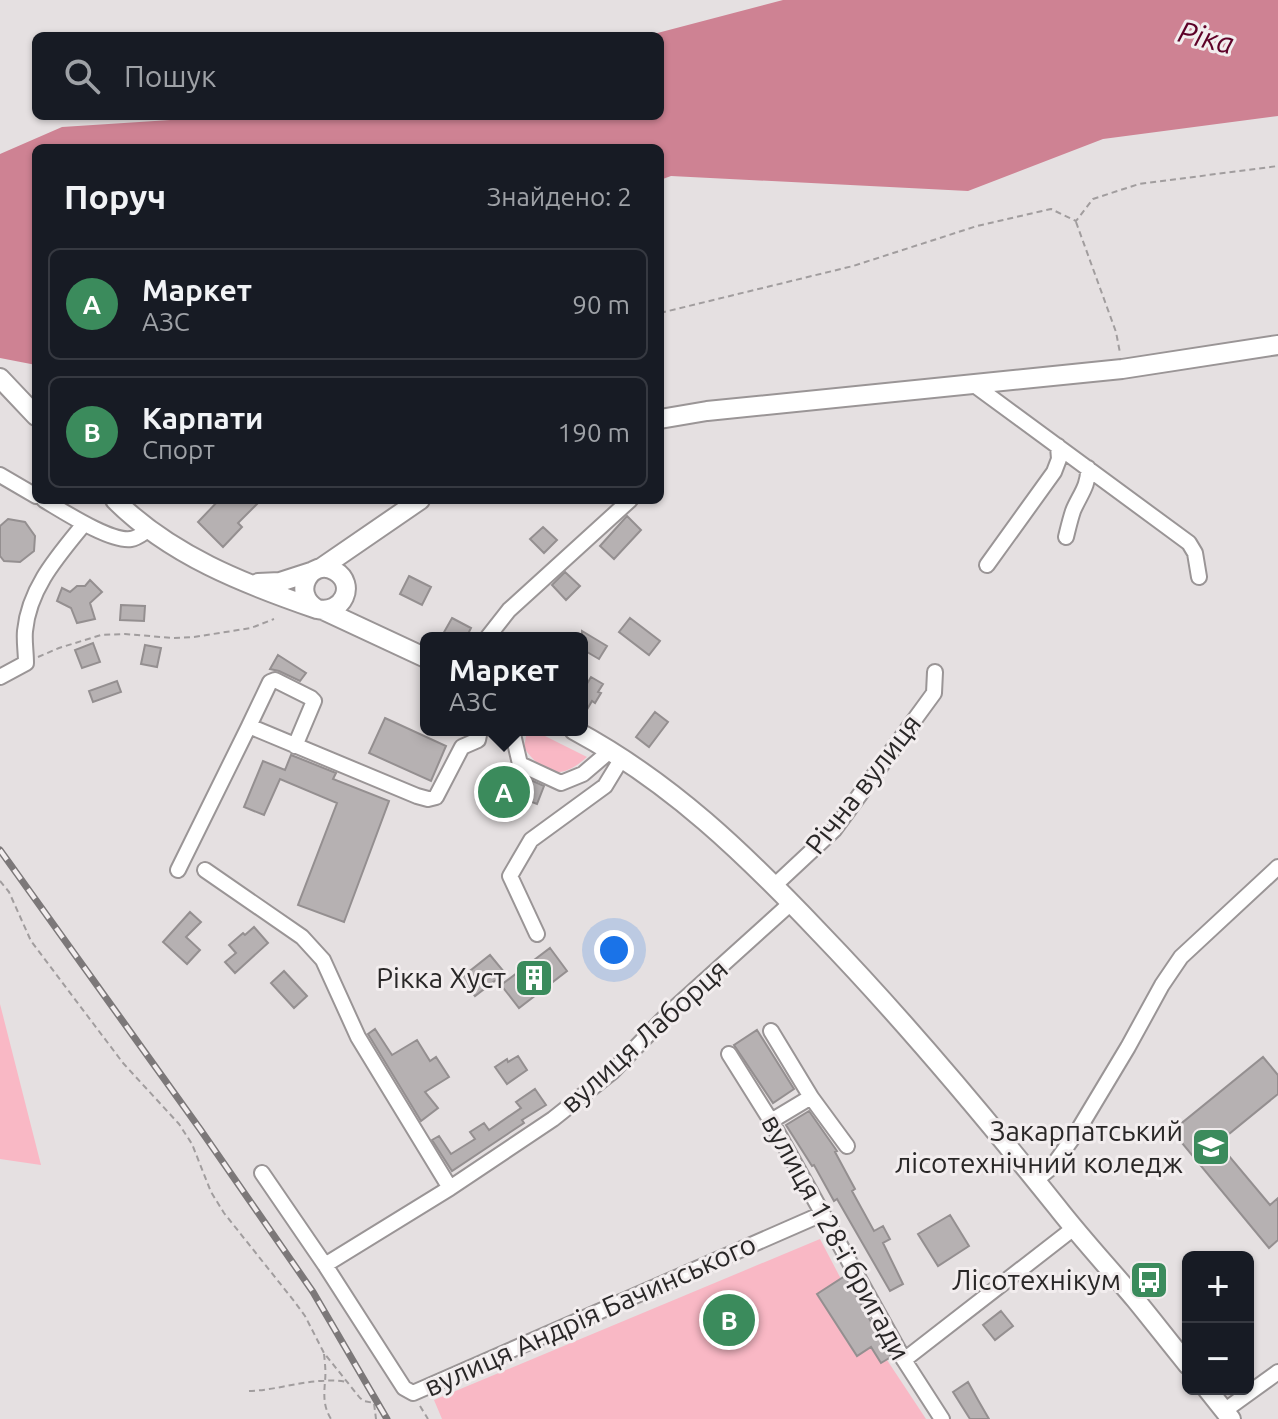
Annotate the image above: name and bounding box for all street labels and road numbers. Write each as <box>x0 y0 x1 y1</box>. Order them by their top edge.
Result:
street label: Річна вулиця <box>799 708 927 859</box>
street label: вулиця Лаборця <box>554 953 733 1119</box>
street label: вулиця 128-ї бригади <box>756 1109 917 1365</box>
street label: вулиця Андрія Бачинського <box>419 1227 760 1402</box>

